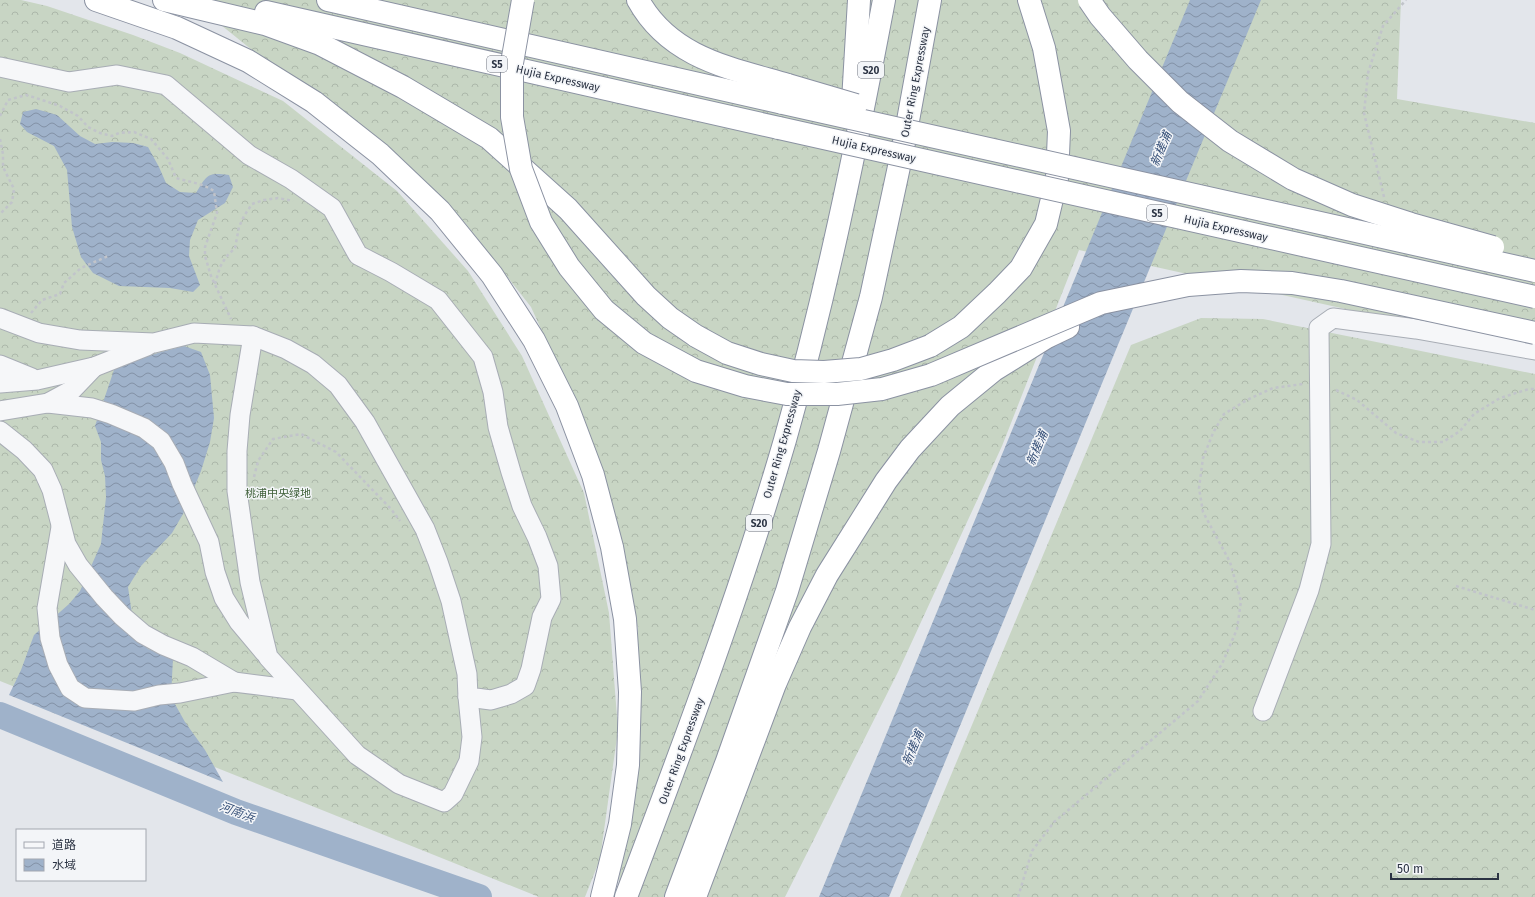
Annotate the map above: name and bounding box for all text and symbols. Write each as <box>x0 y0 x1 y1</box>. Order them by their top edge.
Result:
street label: Outer Ring Expressway <box>898 25 933 139</box>
road number: S5 <box>487 56 507 72</box>
road number: S20 <box>858 62 884 78</box>
street label: Hujia Expressway <box>515 63 602 95</box>
water label: 新槎浦 <box>1148 128 1175 168</box>
street label: Hujia Expressway <box>831 134 918 166</box>
road number: S5 <box>1147 205 1167 221</box>
street label: Hujia Expressway <box>1183 213 1270 245</box>
street label: Outer Ring Expressway <box>761 388 804 500</box>
water label: 新槎浦 <box>1024 427 1051 467</box>
park label: 桃浦中央绿地 <box>245 487 311 500</box>
road number: S20 <box>746 515 772 531</box>
street label: Outer Ring Expressway <box>656 696 707 806</box>
water label: 新槎浦 <box>900 727 927 767</box>
water label: 河南浜 <box>218 799 257 825</box>
legend <box>16 829 146 881</box>
text: 道路 <box>52 838 76 852</box>
scale bar <box>1391 855 1498 881</box>
text: 水域 <box>52 858 76 872</box>
text: 50 m <box>1397 862 1423 876</box>

